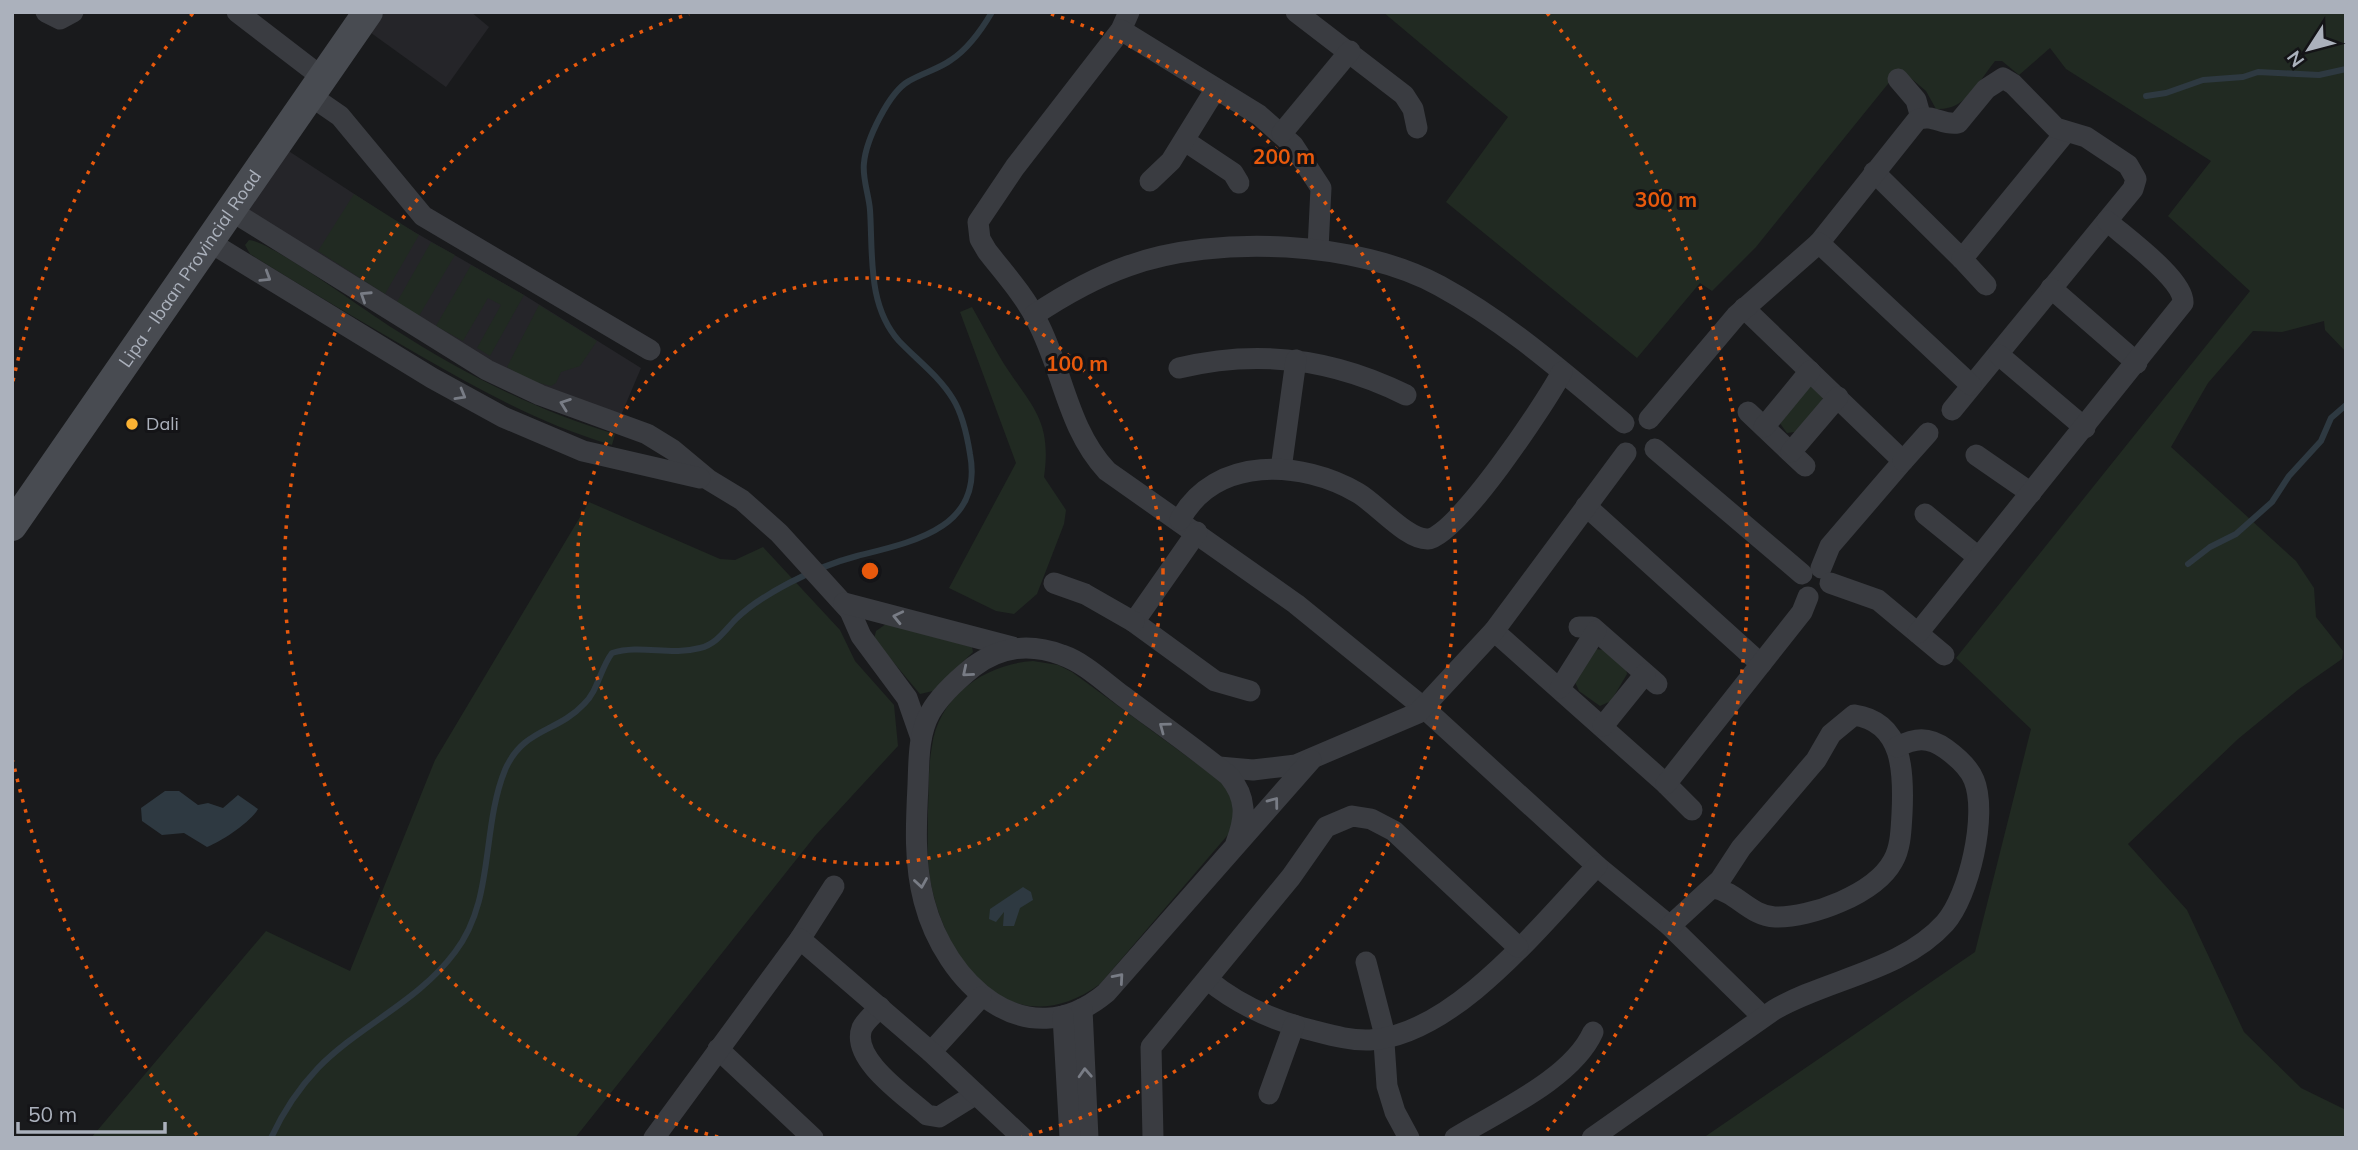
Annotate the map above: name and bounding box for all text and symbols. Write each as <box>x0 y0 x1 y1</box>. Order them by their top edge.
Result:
north arrow <box>2274 14 2344 84</box>
text: N <box>2281 46 2309 72</box>
text: 200 m <box>1253 143 1315 169</box>
street label: Lipa - Ibaan Provincial Road <box>113 165 266 372</box>
text: 300 m <box>1635 186 1697 212</box>
one-way arrow <box>259 269 272 282</box>
one-way arrow <box>360 292 373 305</box>
text: 100 m <box>1046 350 1108 376</box>
one-way arrow <box>454 387 466 400</box>
one-way arrow <box>559 399 571 413</box>
place label: Dali <box>146 412 179 435</box>
marker: Dali <box>124 416 140 432</box>
centre of rings <box>858 559 882 583</box>
one-way arrow <box>893 611 905 625</box>
one-way arrow <box>963 664 975 677</box>
one-way arrow <box>1159 722 1172 735</box>
one-way arrow <box>1266 797 1279 810</box>
one-way arrow <box>913 877 928 889</box>
one-way arrow <box>1111 973 1123 986</box>
one-way arrow <box>1077 1067 1092 1078</box>
scale bar <box>18 1090 164 1134</box>
text: 50 m <box>28 1101 77 1127</box>

